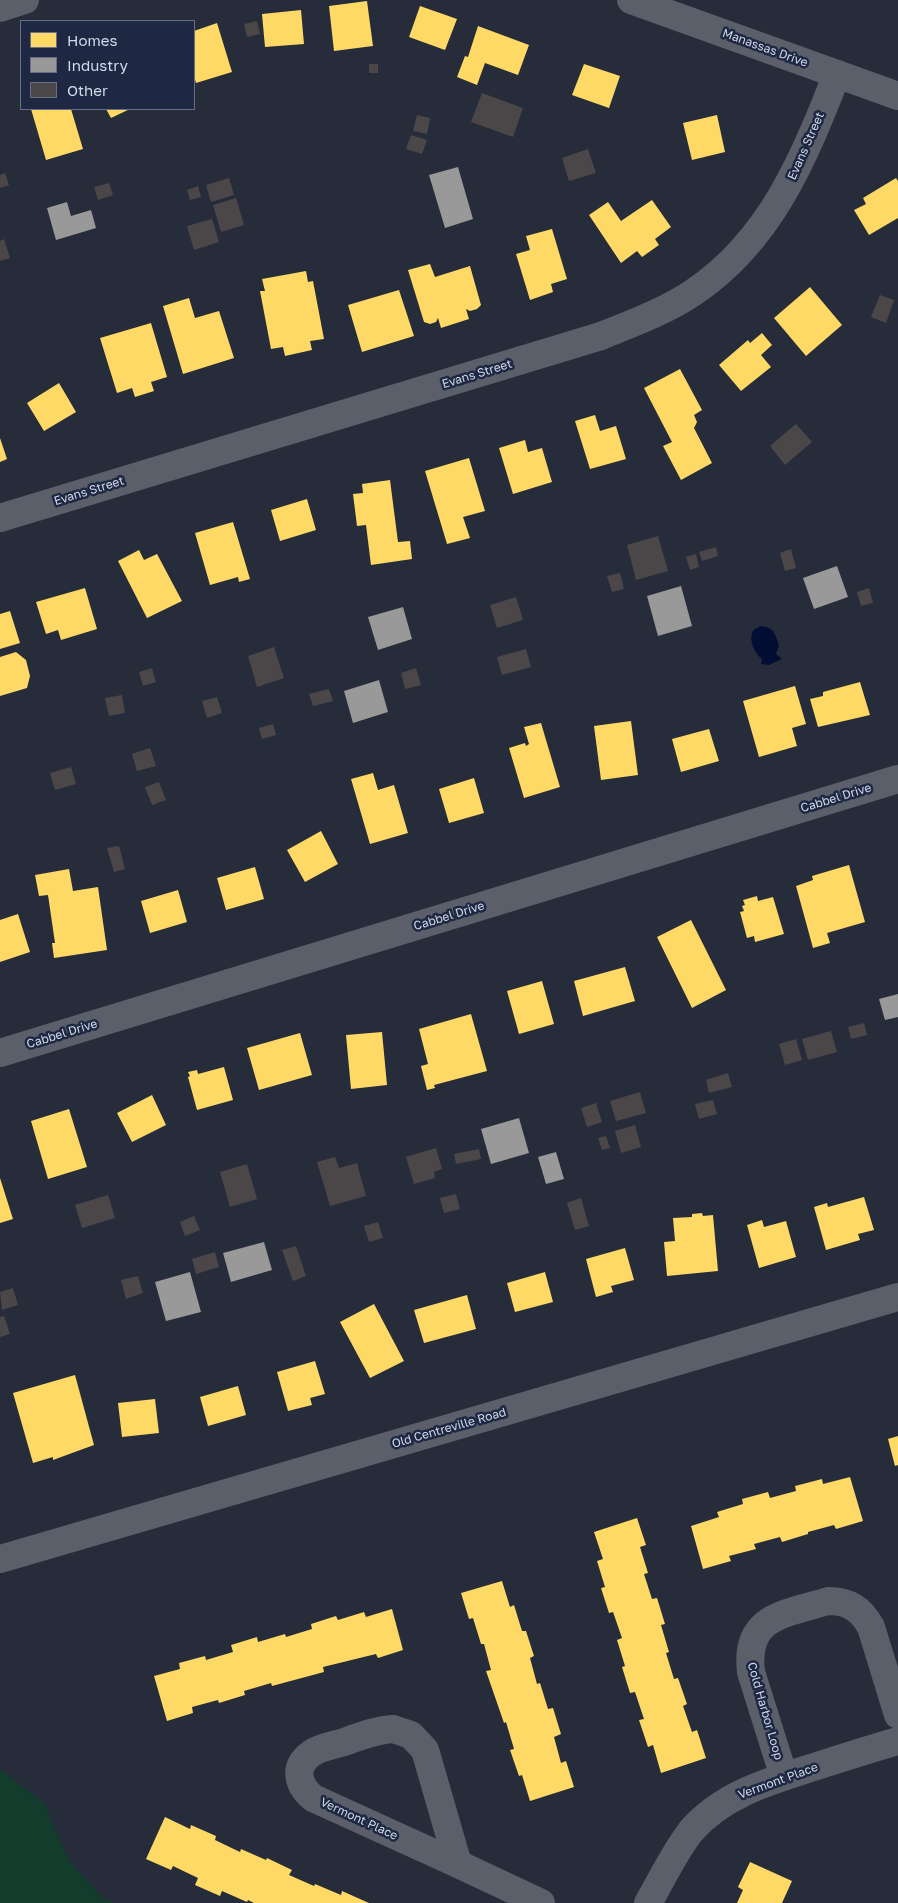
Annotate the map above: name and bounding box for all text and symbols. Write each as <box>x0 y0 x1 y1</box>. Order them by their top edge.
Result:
legend <box>20 20 195 110</box>
street label: Manassas Drive <box>720 26 810 70</box>
text: Homes <box>67 31 117 49</box>
text: Industry <box>67 56 128 74</box>
text: Other <box>67 81 108 99</box>
street label: Evans Street <box>785 110 827 182</box>
street label: Evans Street <box>440 357 514 391</box>
street label: Evans Street <box>52 474 126 508</box>
street label: Cabbel Drive <box>799 780 873 816</box>
street label: Cabbel Drive <box>412 898 486 934</box>
street label: Cabbel Drive <box>25 1016 99 1052</box>
street label: Old Centreville Road <box>390 1405 508 1451</box>
street label: Cold Harbor Loop <box>744 1661 786 1761</box>
street label: Vermont Place <box>736 1760 820 1802</box>
street label: Vermont Place <box>318 1795 400 1843</box>

